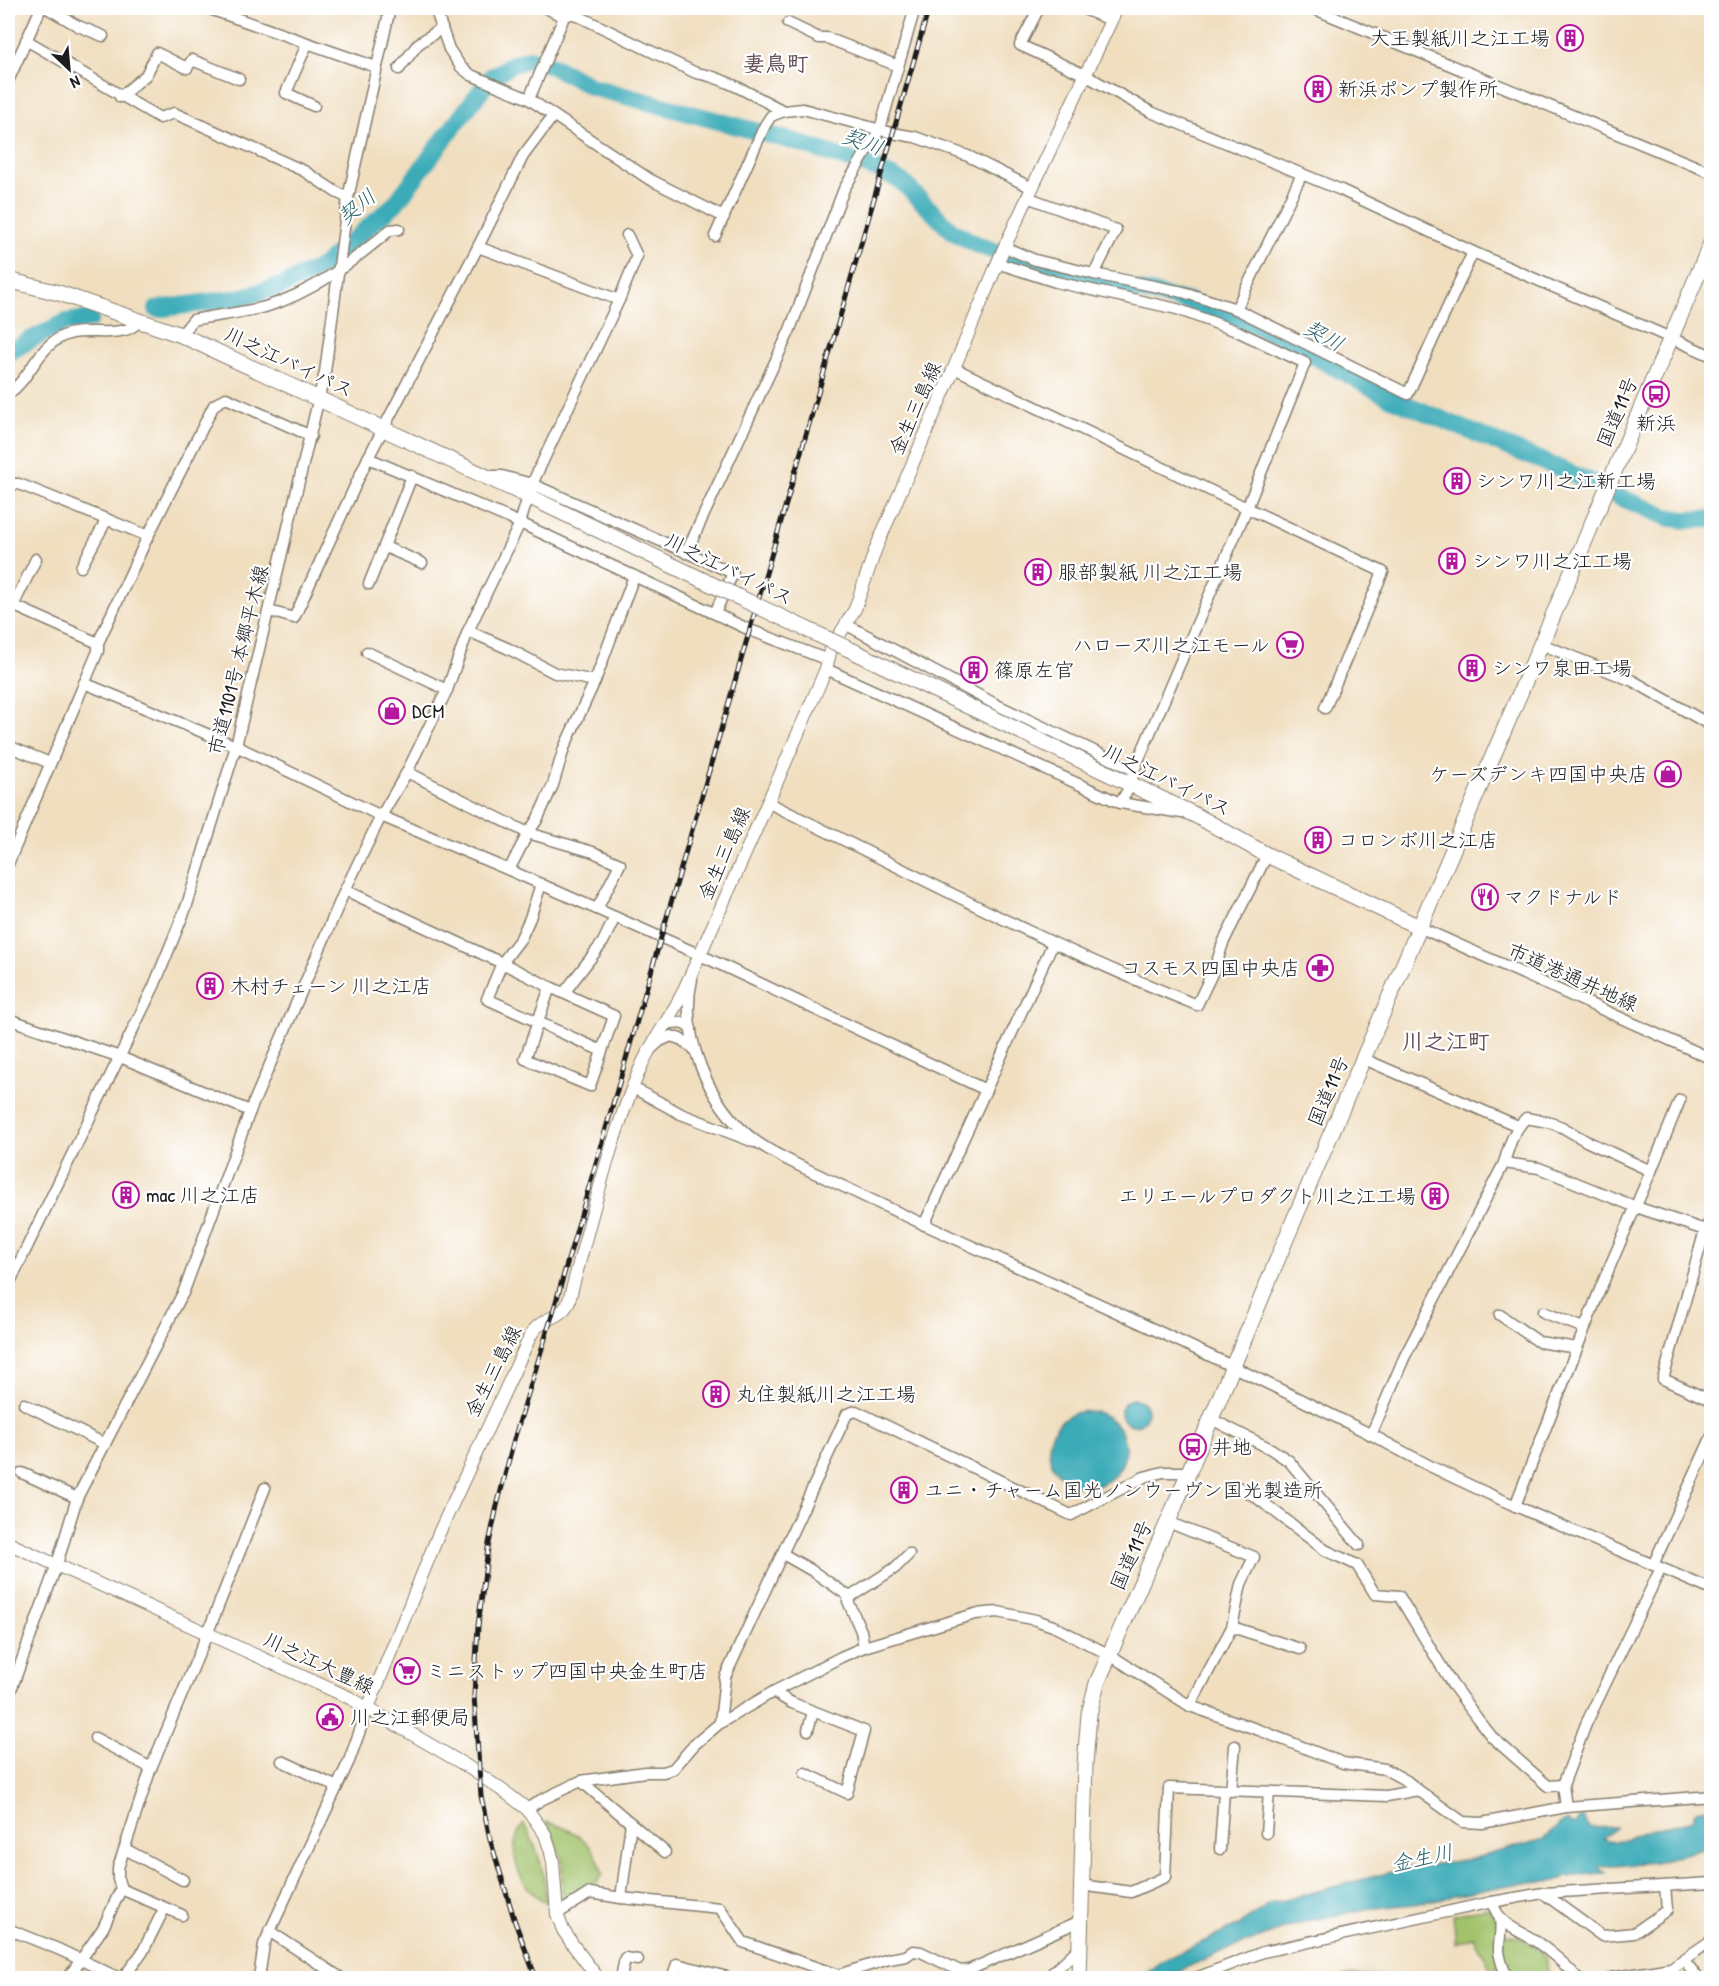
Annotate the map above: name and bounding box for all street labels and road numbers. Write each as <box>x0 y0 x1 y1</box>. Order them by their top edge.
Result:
street label: 川之江バイパス <box>220 320 358 403</box>
street label: 金生三島線 <box>882 357 947 459</box>
street label: 国道11号 <box>1590 372 1644 451</box>
street label: 川之江バイパス <box>661 526 798 611</box>
street label: 市道1101号 本郷平木線 <box>201 562 274 758</box>
street label: 川之江バイパス <box>1099 737 1236 822</box>
street label: 金生三島線 <box>691 802 756 904</box>
street label: 市道港通井地線 <box>1504 936 1643 1017</box>
street label: 国道11号 <box>1301 1051 1355 1130</box>
street label: 金生三島線 <box>458 1320 527 1421</box>
street label: 国道11号 <box>1103 1515 1158 1594</box>
street label: 川之江大豊線 <box>259 1625 379 1700</box>

